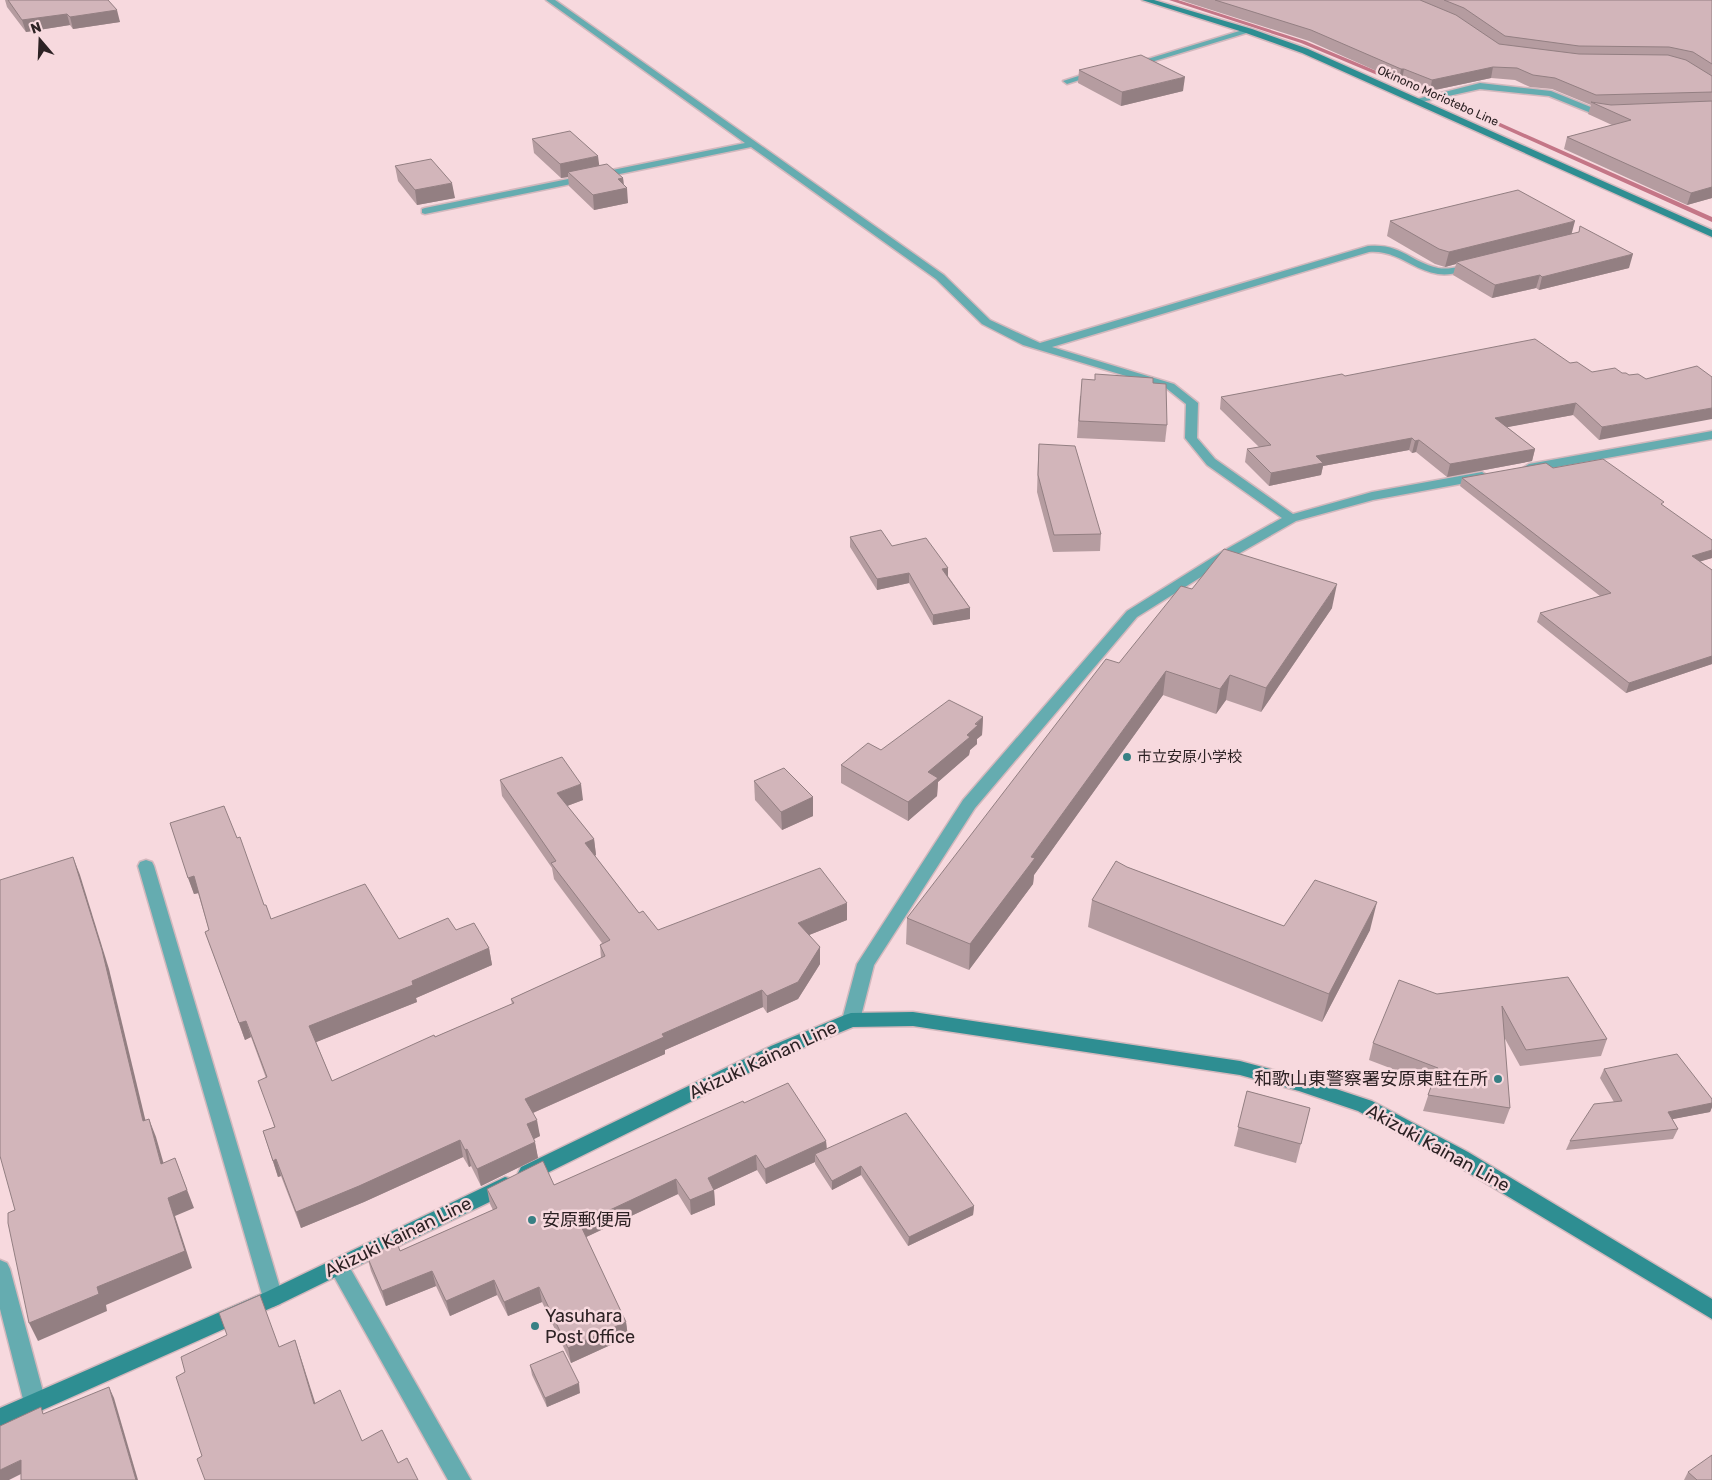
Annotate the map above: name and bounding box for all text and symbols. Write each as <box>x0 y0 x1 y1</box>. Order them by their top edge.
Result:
north arrow <box>15 15 65 65</box>
text: N <box>28 19 43 38</box>
street label: Okinono Moriotebo Line <box>1375 63 1501 129</box>
place label: 市立安原小学校 <box>1137 748 1242 766</box>
marker: 市立安原小学校 <box>1121 751 1133 763</box>
street label: Akizuki Kainan Line <box>686 1016 840 1104</box>
place label: 和歌山東警察署安原東駐在所 <box>1254 1068 1488 1090</box>
marker: 和歌山東警察署安原東駐在所 <box>1492 1073 1504 1085</box>
street label: Akizuki Kainan Line <box>1363 1099 1513 1197</box>
street label: Akizuki Kainan Line <box>321 1192 475 1282</box>
place label: 安原郵便局 <box>542 1209 632 1231</box>
marker: 安原郵便局 <box>526 1214 538 1226</box>
place label: Yasuhara Post Office <box>545 1305 635 1348</box>
marker: Yasuhara Post Office <box>529 1320 541 1332</box>

